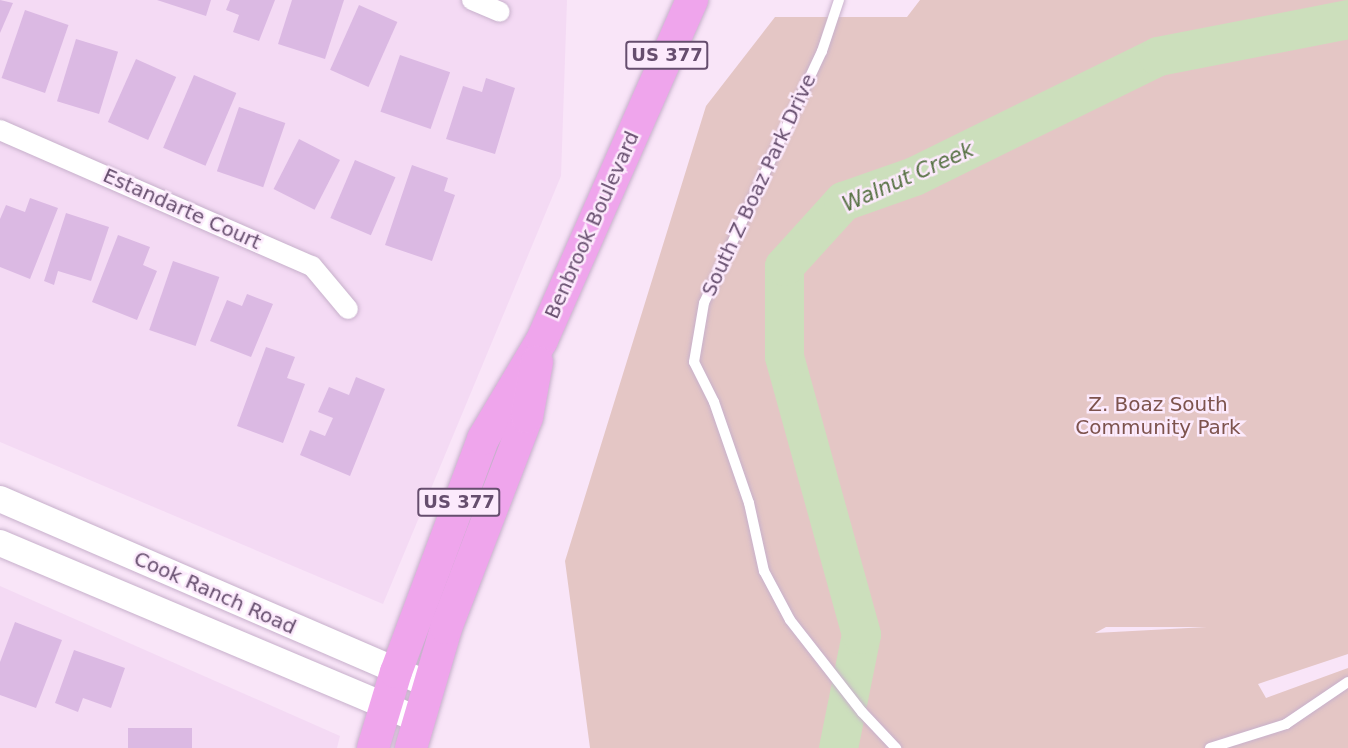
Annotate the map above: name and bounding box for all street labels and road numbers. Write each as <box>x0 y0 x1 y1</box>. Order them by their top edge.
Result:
road number: US 377 <box>625 40 709 70</box>
street label: South Z Boaz Park Drive <box>697 70 821 300</box>
street label: Benbrook Boulevard <box>540 128 644 322</box>
street label: Estandarte Court <box>99 163 265 255</box>
road number: US 377 <box>417 487 501 517</box>
street label: Cook Ranch Road <box>130 546 300 640</box>

